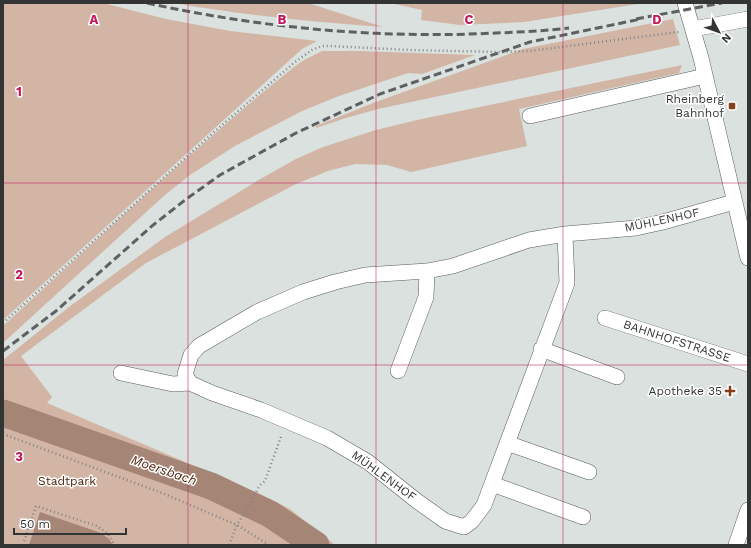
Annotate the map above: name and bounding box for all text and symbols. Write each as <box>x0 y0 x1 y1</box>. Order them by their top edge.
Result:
text: A <box>90 12 99 27</box>
text: B <box>278 12 287 27</box>
text: C <box>465 12 474 27</box>
text: D <box>652 12 662 27</box>
north arrow <box>699 12 739 52</box>
text: N <box>719 31 734 46</box>
text: 1 <box>16 84 22 99</box>
place label: Rheinberg Bahnhof <box>666 92 725 120</box>
marker: Rheinberg Bahnhof <box>727 101 737 111</box>
street label: MÜHLENHOF <box>623 205 701 235</box>
text: 2 <box>15 267 23 282</box>
street label: BAHNHOFSTRASSE <box>622 317 733 365</box>
place label: Apotheke 35 <box>648 384 722 398</box>
marker: Apotheke 35 <box>725 386 735 396</box>
street label: MÜHLENHOF <box>349 448 419 504</box>
text: 3 <box>15 449 23 464</box>
water label: Moersbach <box>129 452 199 488</box>
park label: Stadtpark <box>38 474 96 488</box>
scale bar <box>14 510 126 536</box>
text: 50 m <box>20 517 50 531</box>

